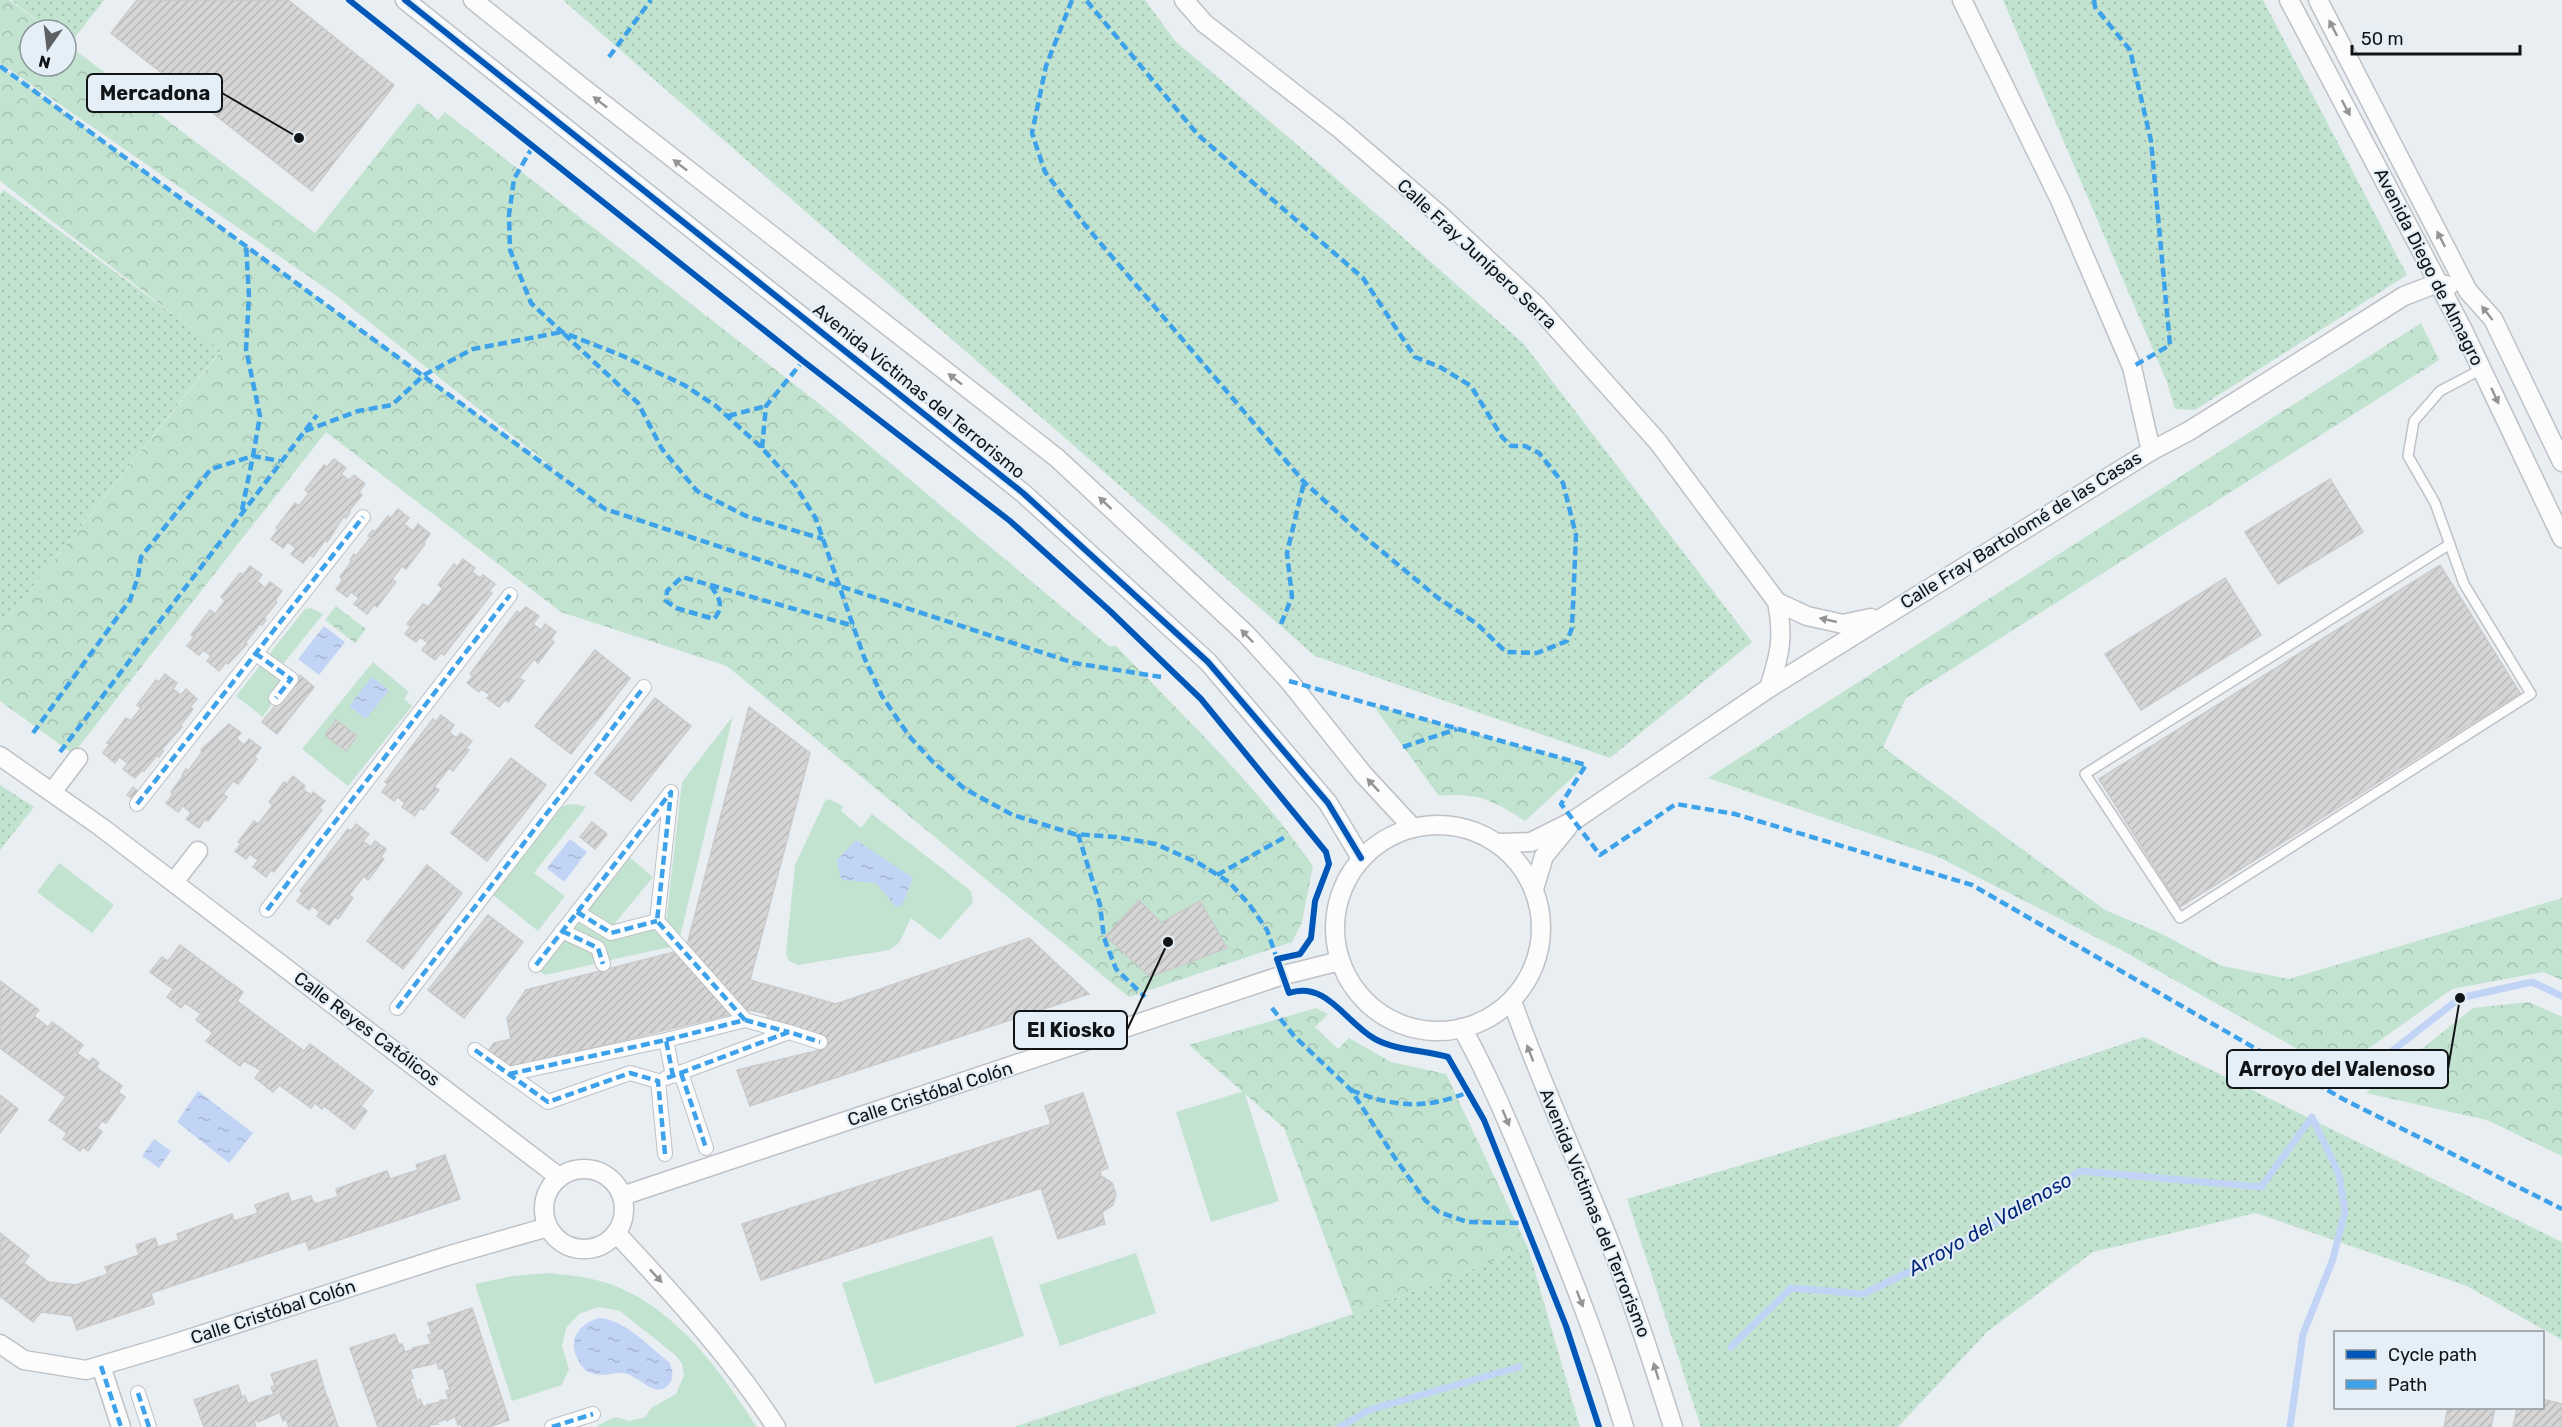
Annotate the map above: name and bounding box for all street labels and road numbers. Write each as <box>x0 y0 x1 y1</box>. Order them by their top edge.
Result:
street label: Avenida Diego de Almagro <box>2370 165 2488 369</box>
street label: Calle Fray Junípero Serra <box>1393 174 1561 334</box>
street label: Avenida Víctimas del Terrorismo <box>809 299 1029 483</box>
street label: Calle Fray Bartolomé de las Casas <box>1896 446 2146 614</box>
street label: Calle Reyes Católicos <box>290 967 444 1091</box>
street label: Calle Cristóbal Colón <box>845 1057 1015 1131</box>
street label: Avenida Víctimas del Terrorismo <box>1535 1085 1655 1341</box>
street label: Calle Cristóbal Colón <box>188 1275 358 1349</box>

